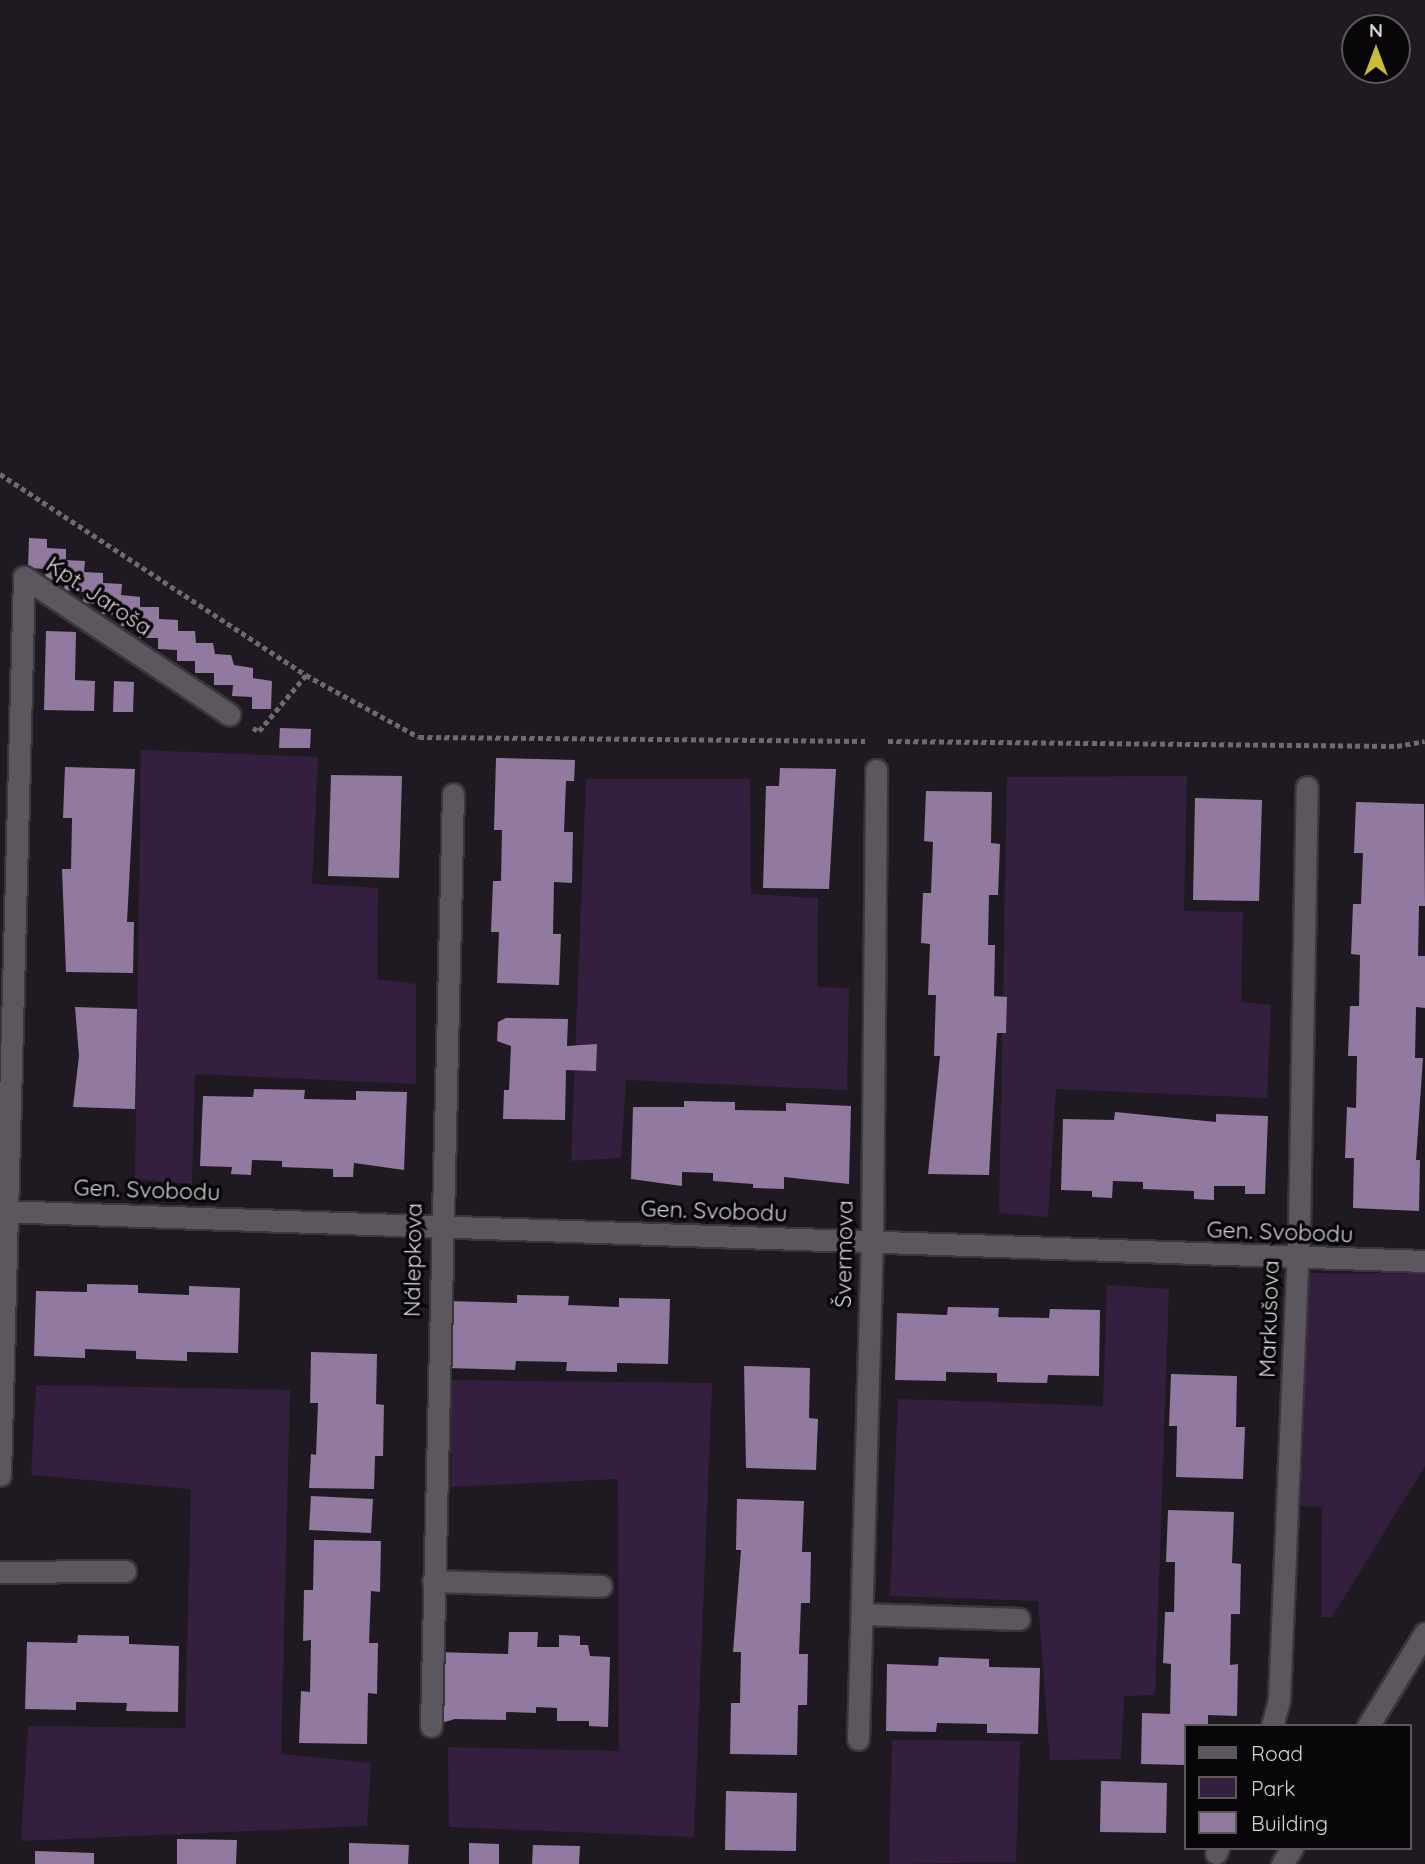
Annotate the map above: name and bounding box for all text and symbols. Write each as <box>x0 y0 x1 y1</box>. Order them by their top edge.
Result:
north arrow <box>1341 14 1411 84</box>
text: N <box>1369 18 1383 42</box>
street label: Kpt. Jaroša <box>41 551 157 641</box>
street label: Gen. Svobodu <box>73 1174 221 1206</box>
street label: Gen. Svobodu <box>640 1195 788 1227</box>
street label: Švermova <box>829 1200 859 1308</box>
street label: Nálepkova <box>398 1203 428 1317</box>
street label: Gen. Svobodu <box>1206 1216 1354 1248</box>
street label: Markušova <box>1253 1260 1285 1378</box>
legend <box>1184 1724 1411 1850</box>
text: Road <box>1251 1740 1303 1766</box>
text: Park <box>1251 1775 1295 1801</box>
text: Building <box>1251 1810 1328 1836</box>

